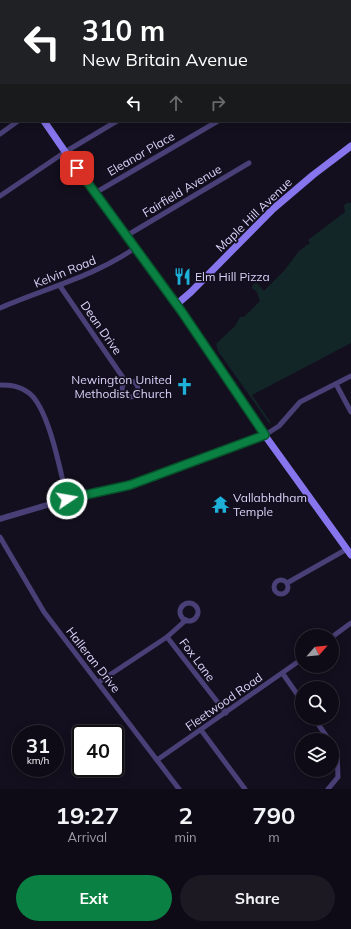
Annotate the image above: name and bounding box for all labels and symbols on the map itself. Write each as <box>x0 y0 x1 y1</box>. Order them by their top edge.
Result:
street label: Eleanor Place <box>104 128 177 179</box>
pin <box>60 151 94 185</box>
street label: Fairfield Avenue <box>139 161 224 220</box>
street label: Maple Hill Avenue <box>213 175 295 255</box>
street label: Kelvin Road <box>32 252 98 291</box>
restaurant icon: Elm Hill Pizza <box>172 267 192 287</box>
place label: Elm Hill Pizza <box>195 269 270 284</box>
street label: Dean Drive <box>78 298 125 357</box>
place label: Newington United Methodist Church <box>71 372 172 401</box>
church icon: Newington United Methodist Church <box>175 377 195 397</box>
position arrow <box>46 478 88 520</box>
place label: Vallabhdham Temple <box>233 490 307 519</box>
temple icon: Vallabhdham Temple <box>210 495 230 515</box>
street label: Halleran Drive <box>63 624 124 696</box>
north arrow <box>295 629 339 673</box>
street label: Fox Lane <box>176 635 218 684</box>
street label: Fleetwood Road <box>182 669 265 734</box>
speed limit sign: 40 <box>72 725 124 777</box>

